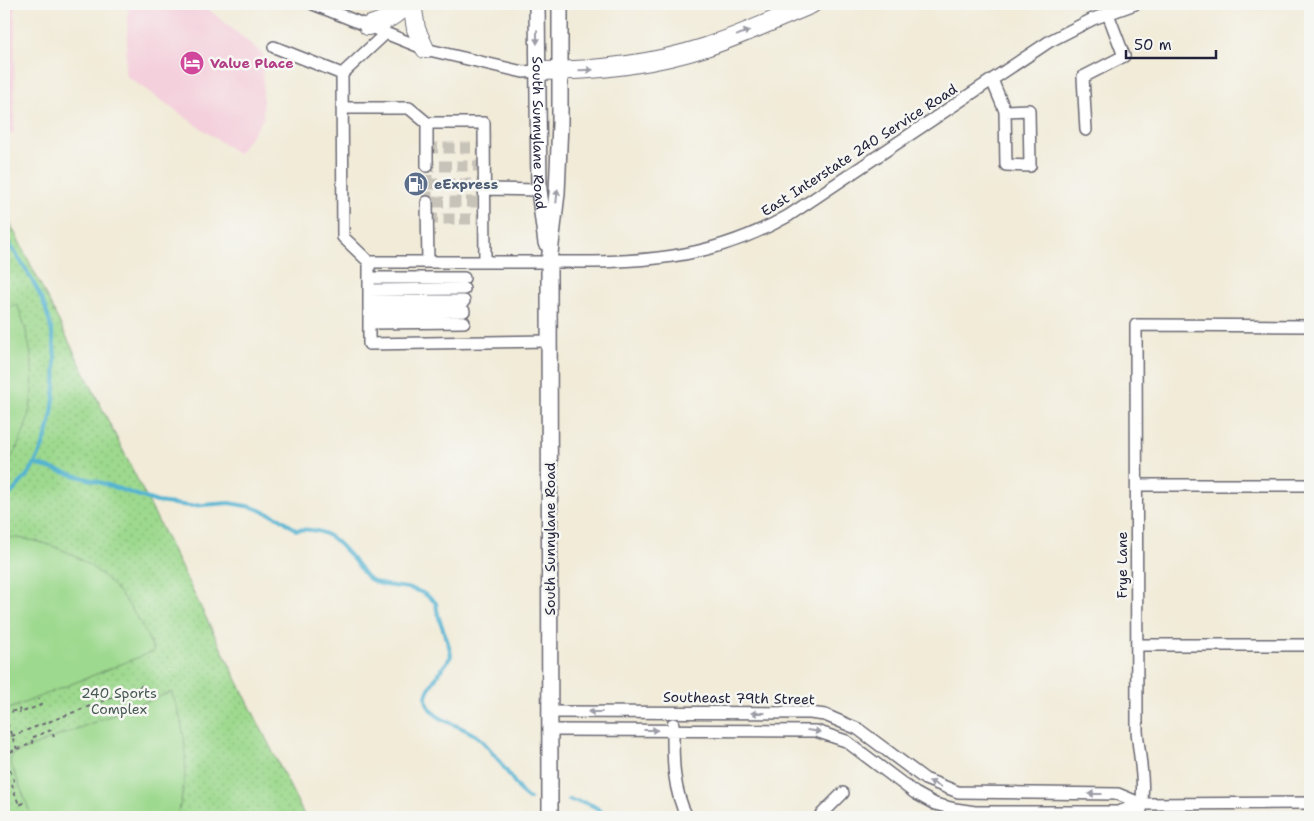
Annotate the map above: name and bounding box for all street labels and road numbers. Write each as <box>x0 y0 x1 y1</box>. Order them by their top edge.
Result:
street label: South Sunnylane Road <box>529 56 551 211</box>
street label: East Interstate 240 Service Road <box>758 80 960 220</box>
street label: South Sunnylane Road <box>541 462 559 616</box>
street label: Frye Lane <box>1113 532 1131 598</box>
street label: Southeast 79th Street <box>663 688 815 708</box>

